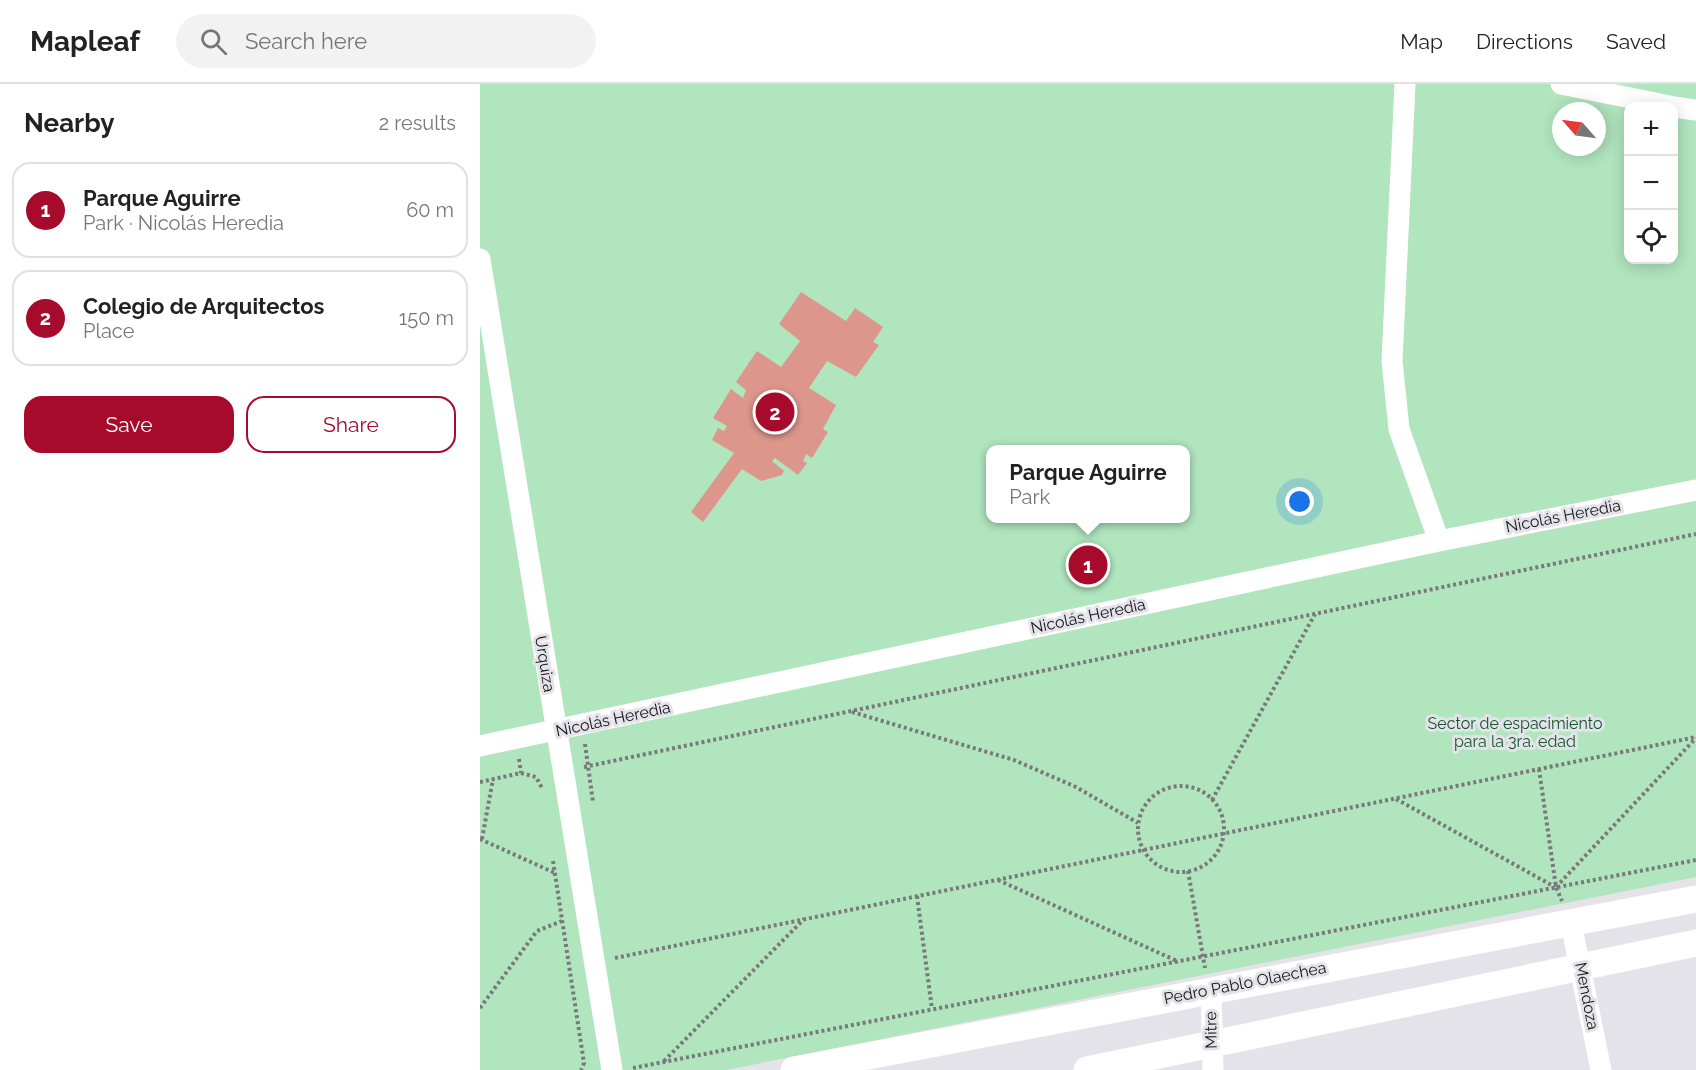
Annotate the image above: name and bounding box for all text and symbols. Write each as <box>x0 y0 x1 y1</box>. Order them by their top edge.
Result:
search box <box>176 14 596 68</box>
text: Mapleaf <box>30 25 140 58</box>
icon: search <box>197 25 230 58</box>
text: Search here <box>245 28 367 54</box>
text: Map <box>1400 29 1443 54</box>
text: Directions <box>1476 29 1573 54</box>
text: Saved <box>1606 29 1666 54</box>
north arrow <box>1552 102 1606 156</box>
map controls <box>1624 102 1678 264</box>
button: + <box>1624 102 1678 156</box>
text: Nearby <box>24 108 114 138</box>
text: 2 results <box>379 111 456 135</box>
button: − <box>1624 156 1678 210</box>
text: Parque Aguirre <box>83 185 241 211</box>
text: 1 <box>41 198 50 222</box>
text: 60 m <box>406 198 454 222</box>
button: locate <box>1624 210 1678 264</box>
text: Park · Nicolás Heredia <box>83 211 284 235</box>
text: Colegio de Arquitectos <box>83 293 324 319</box>
text: 2 <box>40 306 51 330</box>
text: 150 m <box>399 306 454 330</box>
text: Place <box>83 319 134 343</box>
pin: 2 <box>756 390 794 434</box>
button: Save <box>24 396 234 453</box>
button: Share <box>246 396 456 453</box>
popup <box>986 445 1190 523</box>
text: Parque Aguirre <box>1009 459 1167 485</box>
text: Park <box>1009 485 1050 509</box>
your location <box>1285 487 1314 516</box>
street label: Nicolás Heredia <box>1504 496 1622 536</box>
pin: 1 <box>1068 542 1108 588</box>
street label: Nicolás Heredia <box>1029 595 1147 637</box>
street label: Urquiza <box>531 634 559 694</box>
street label: Nicolás Heredia <box>554 698 672 740</box>
park label: Sector de espacimiento para la 3ra. edad <box>1428 714 1602 751</box>
street label: Pedro Pablo Olaechea <box>1162 958 1328 1008</box>
street label: Mendoza <box>1571 961 1603 1031</box>
street label: Mitre <box>1201 1011 1221 1049</box>

